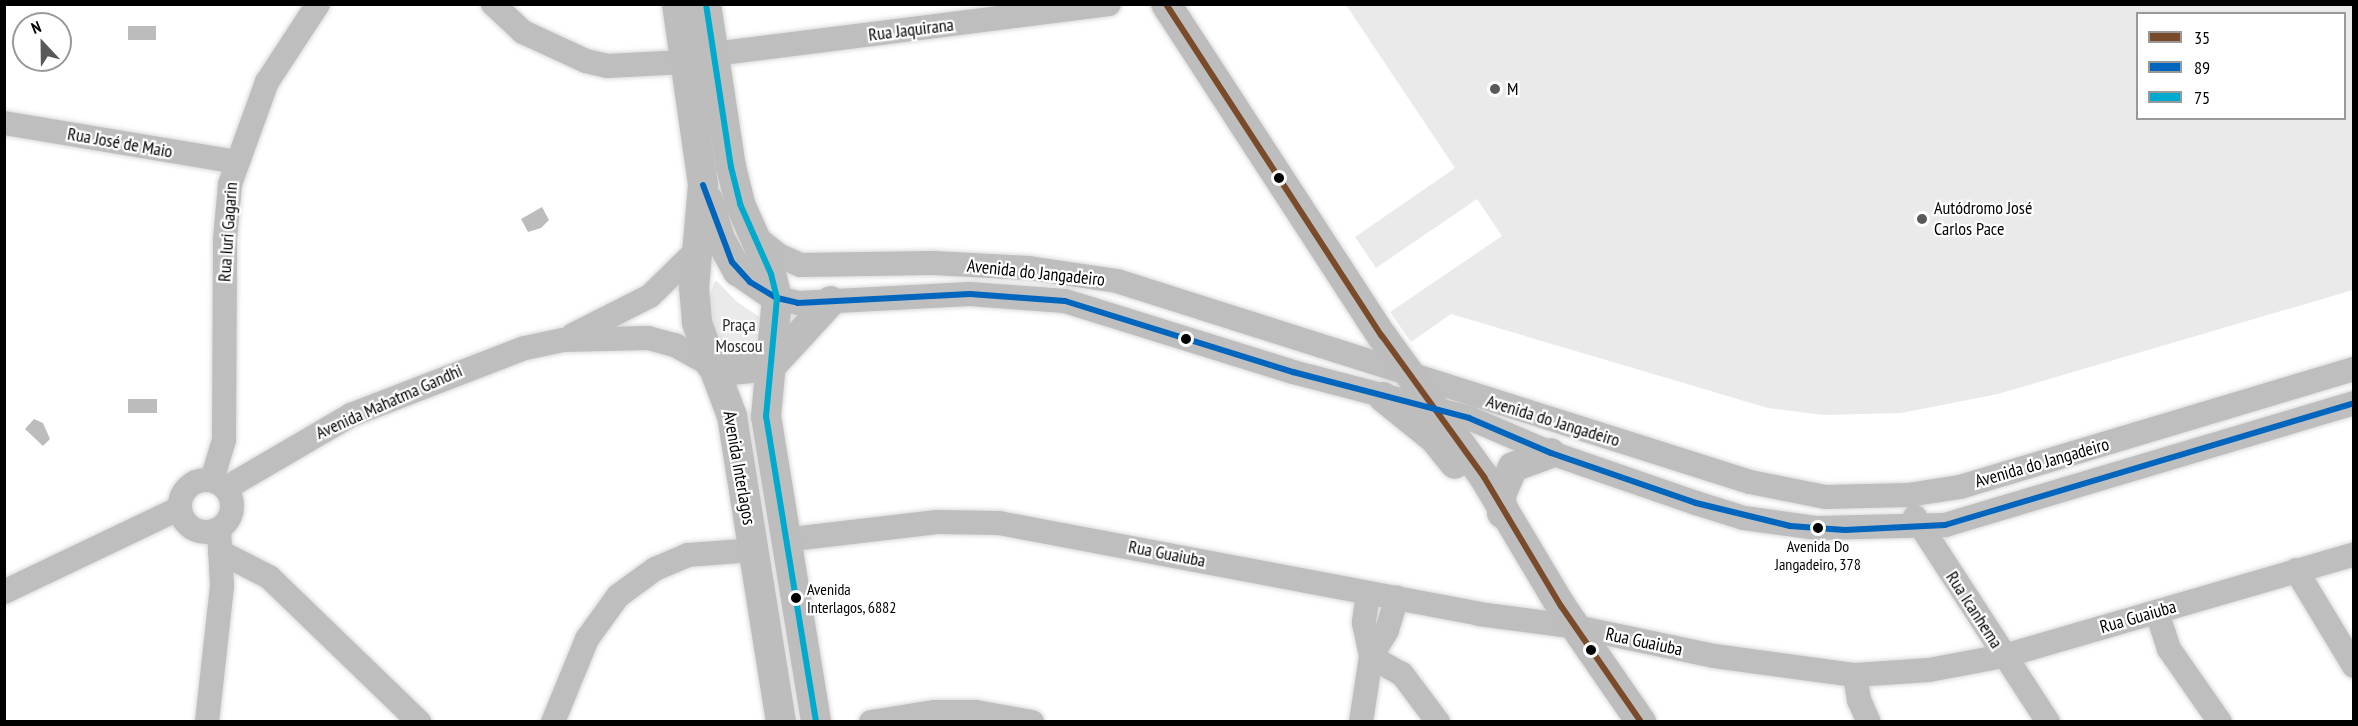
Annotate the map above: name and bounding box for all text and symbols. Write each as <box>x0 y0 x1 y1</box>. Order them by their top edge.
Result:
north arrow <box>12 12 72 72</box>
legend <box>2136 12 2346 120</box>
street label: Rua Jaquirana <box>867 14 955 46</box>
text: N <box>28 16 44 38</box>
text: 35 <box>2194 26 2210 49</box>
text: 89 <box>2194 56 2210 79</box>
place label: M <box>1507 78 1518 100</box>
marker: M <box>1488 82 1502 96</box>
text: 75 <box>2194 86 2210 109</box>
street label: Rua José de Maio <box>66 123 174 163</box>
unlabelled marker <box>1273 172 1285 184</box>
street label: Rua Iuri Gagarin <box>214 181 242 283</box>
place label: Autódromo José Carlos Pace <box>1934 198 2032 240</box>
marker: Autódromo José Carlos Pace <box>1915 212 1929 226</box>
street label: Avenida do Jangadeiro <box>966 255 1106 291</box>
park label: Praça Moscou <box>715 315 763 358</box>
unlabelled marker <box>1180 333 1192 345</box>
street label: Avenida Mahatma Gandhi <box>312 360 466 444</box>
street label: Avenida do Jangadeiro <box>1484 390 1622 452</box>
street label: Avenida Interlagos <box>718 409 760 527</box>
street label: Avenida do Jangadeiro <box>1972 434 2112 492</box>
marker: Avenida Do Jangadeiro, 378 <box>1812 522 1824 534</box>
street label: Rua Guaiuba <box>1127 536 1207 572</box>
place label: Avenida Do Jangadeiro, 378 <box>1775 536 1861 574</box>
street label: Rua Icanhema <box>1941 567 2007 653</box>
place label: Avenida Interlagos, 6882 <box>807 579 898 617</box>
marker: Avenida Interlagos, 6882 <box>790 592 802 604</box>
street label: Rua Guaiuba <box>2098 596 2178 638</box>
street label: Rua Guaiuba <box>1604 623 1684 661</box>
unlabelled marker <box>1585 644 1597 656</box>

